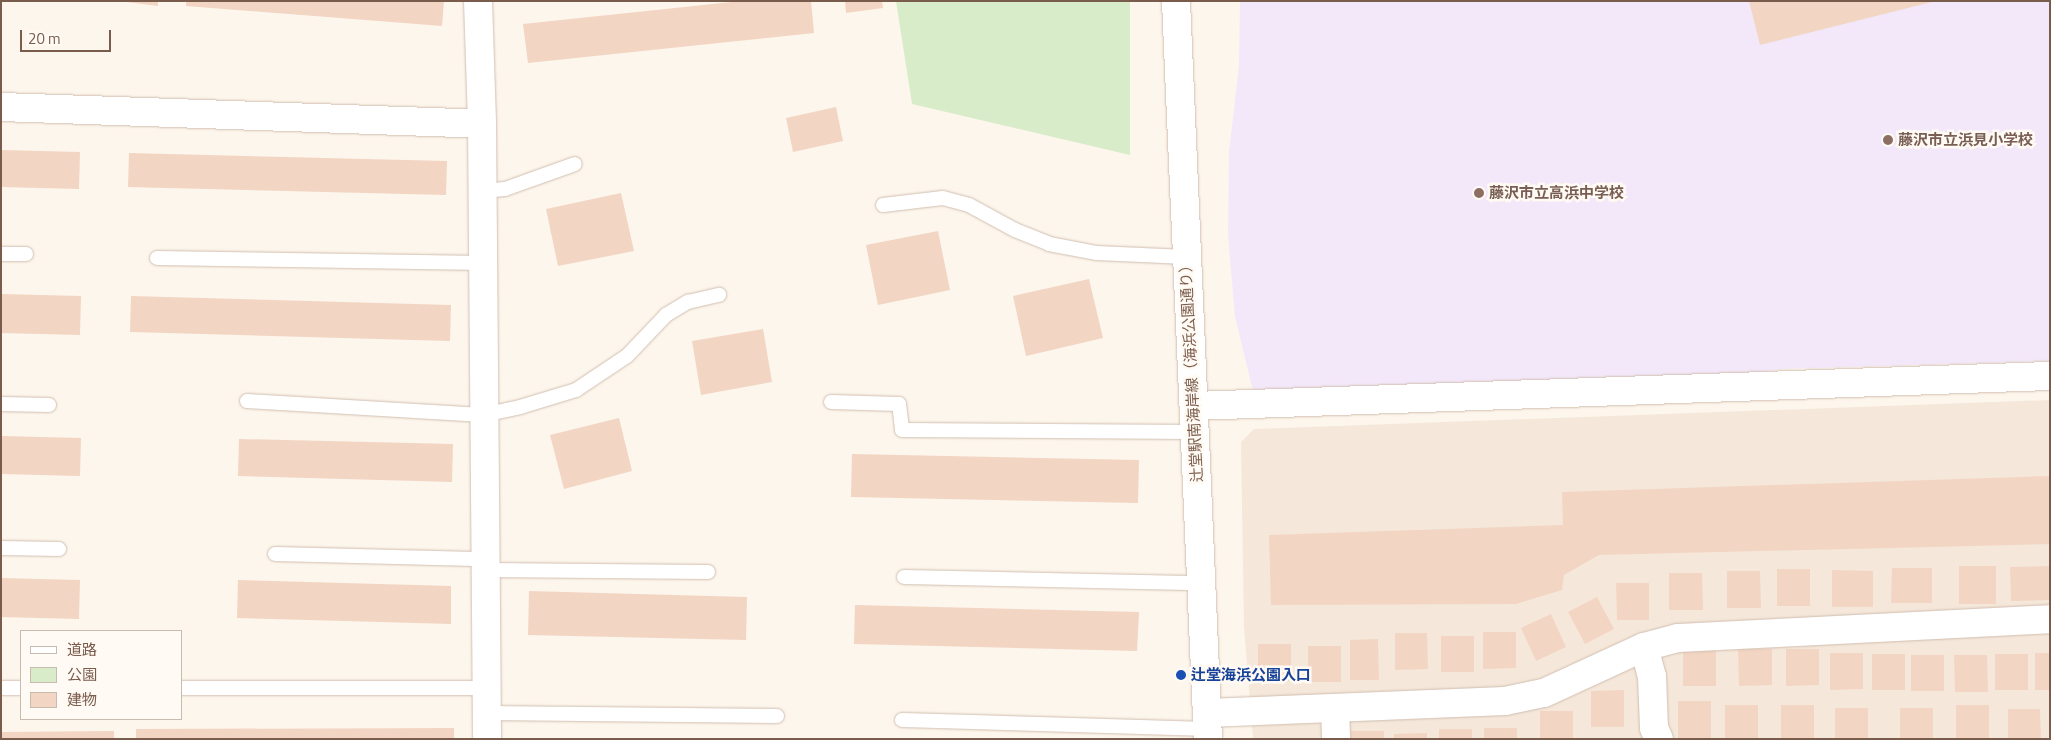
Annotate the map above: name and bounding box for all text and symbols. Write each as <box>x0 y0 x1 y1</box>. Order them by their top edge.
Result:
scale bar <box>22 20 114 52</box>
text: 20 m <box>28 27 61 50</box>
place label: 藤沢市立浜見小学校 <box>1898 131 2033 149</box>
marker: 藤沢市立浜見小学校 <box>1882 134 1894 146</box>
place label: 藤沢市立高浜中学校 <box>1489 184 1624 202</box>
marker: 藤沢市立高浜中学校 <box>1473 187 1485 199</box>
street label: 辻堂駅南海岸線（海浜公園通り） <box>1176 257 1206 483</box>
legend <box>20 630 182 720</box>
text: 道路 <box>67 638 97 661</box>
text: 公園 <box>67 663 97 686</box>
place label: 辻堂海浜公園入口 <box>1191 666 1311 684</box>
marker: 辻堂海浜公園入口 <box>1175 669 1187 681</box>
text: 建物 <box>67 688 97 711</box>

